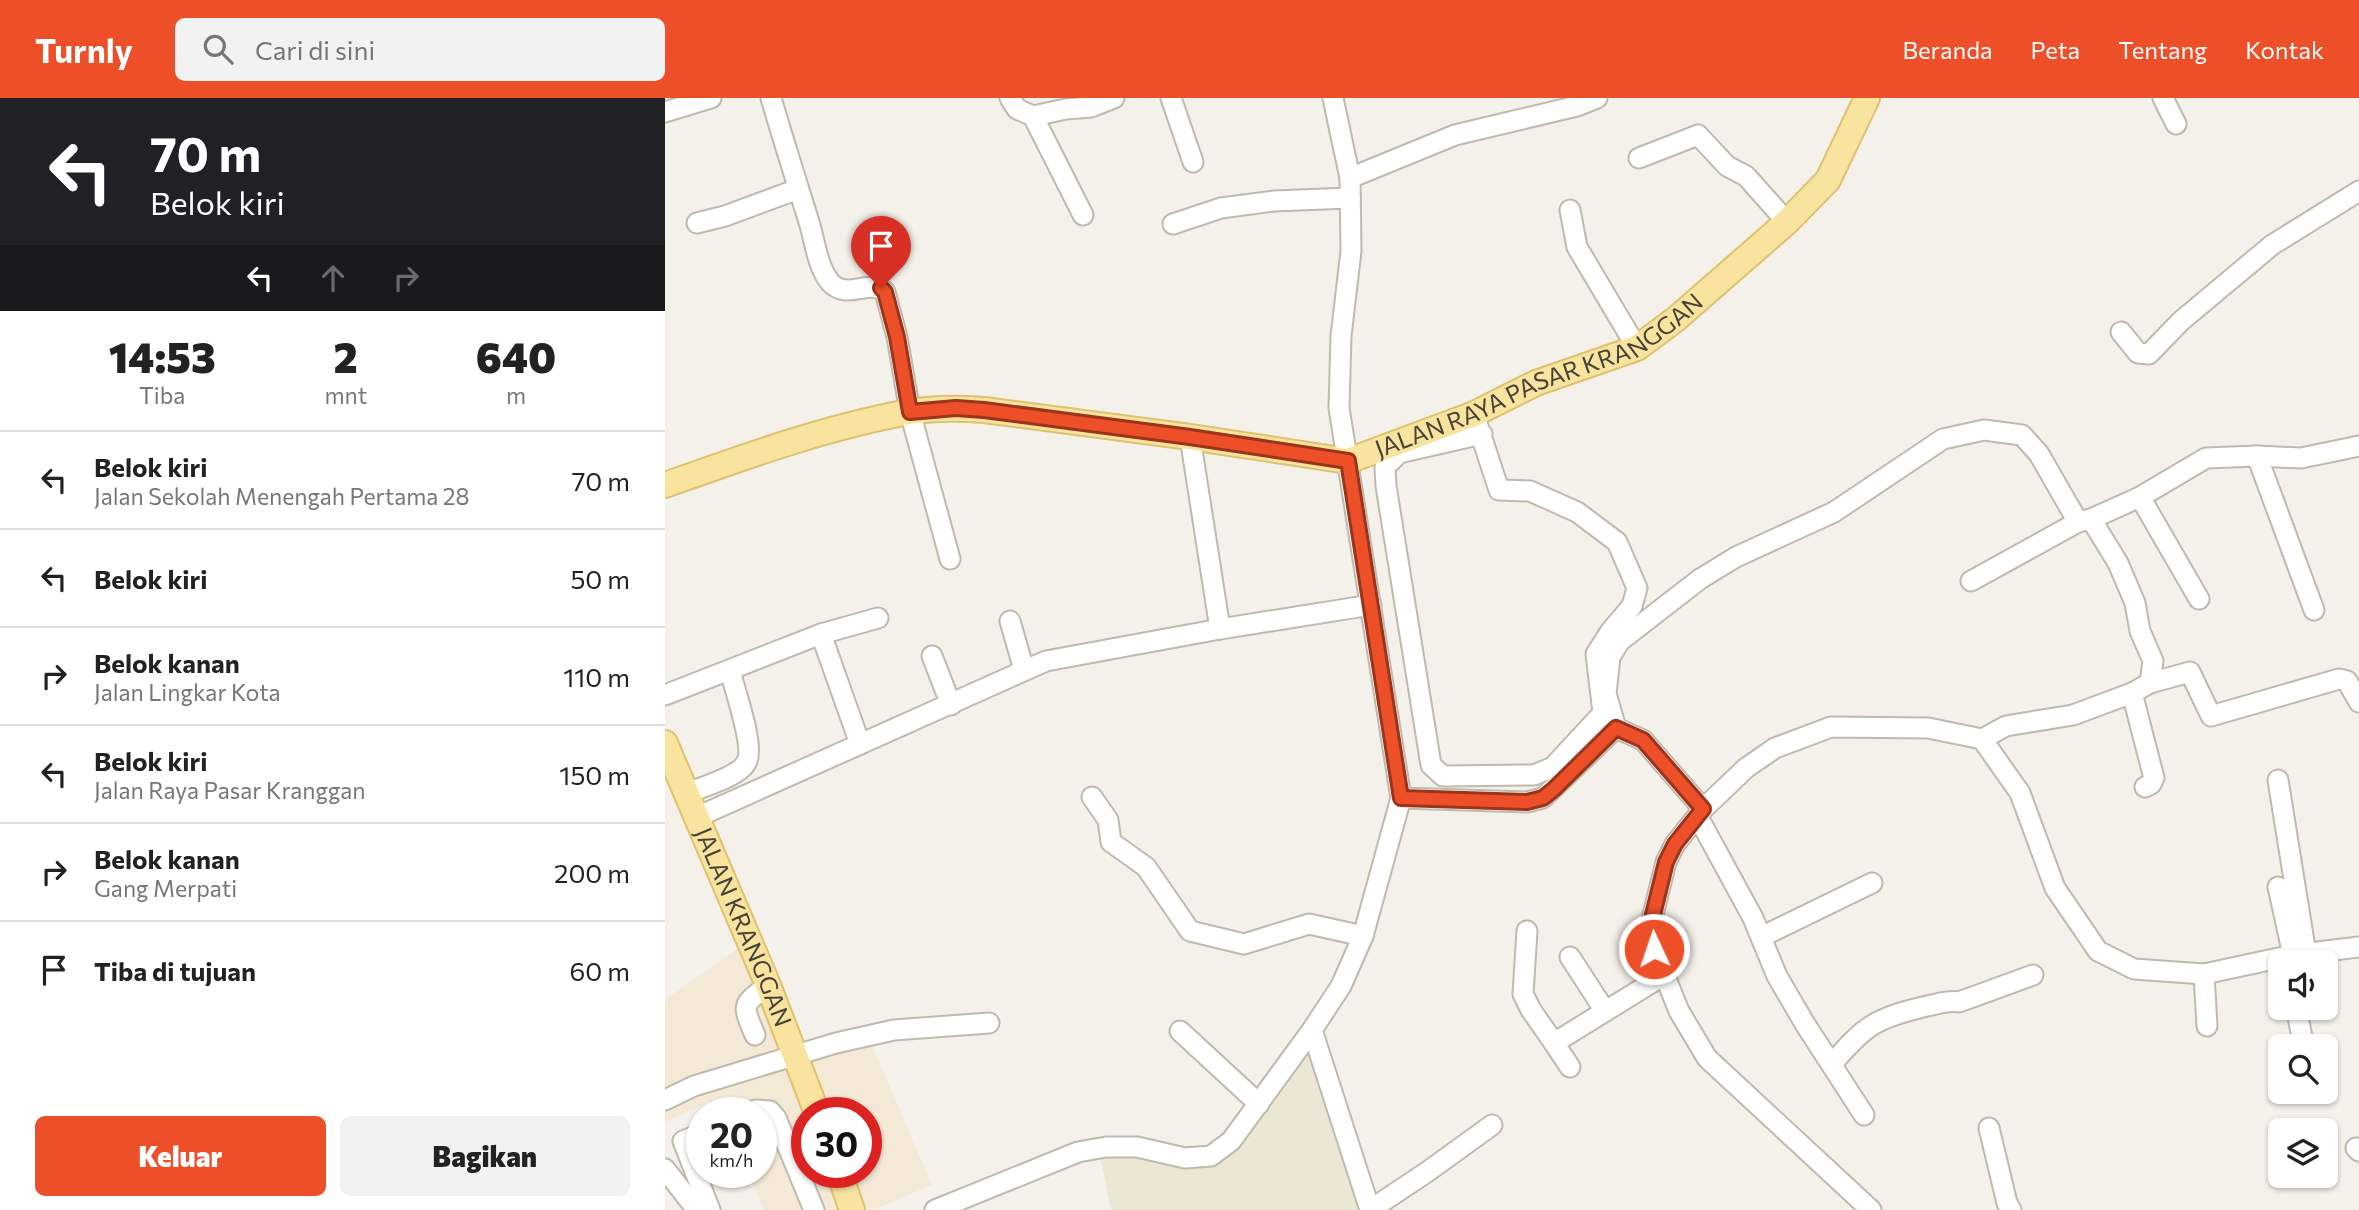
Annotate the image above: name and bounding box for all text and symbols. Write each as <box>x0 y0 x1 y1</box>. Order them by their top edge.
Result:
search box <box>175 18 665 81</box>
text: Turnly <box>35 29 133 70</box>
icon: search <box>199 30 237 68</box>
text: Cari di sini <box>255 34 375 65</box>
text: Beranda <box>1902 35 1993 64</box>
text: Peta <box>2031 35 2080 64</box>
text: Tentang <box>2118 35 2207 64</box>
text: Kontak <box>2245 35 2324 64</box>
text: 70 m <box>150 122 261 182</box>
icon: left <box>35 126 126 217</box>
text: Belok kiri <box>150 182 285 222</box>
pin <box>851 216 911 288</box>
icon: arrive <box>862 227 900 265</box>
icon: left <box>241 259 279 297</box>
icon: ahead <box>314 259 352 297</box>
icon: right <box>387 259 425 297</box>
street label: JALAN RAYA PASAR KRANGGAN <box>1371 286 1708 463</box>
text: 14:53 <box>109 330 216 382</box>
text: 2 <box>334 330 358 382</box>
text: 640 <box>476 330 556 382</box>
text: Tiba <box>139 381 185 409</box>
text: mnt <box>324 381 367 409</box>
text: m <box>506 381 526 409</box>
text: Belok kiri <box>94 451 208 482</box>
icon: left <box>35 461 73 499</box>
text: 70 m <box>572 465 630 496</box>
text: Jalan Sekolah Menengah Pertama 28 <box>94 482 469 510</box>
icon: left <box>35 559 73 597</box>
text: Belok kiri <box>94 563 208 594</box>
text: 50 m <box>570 563 630 594</box>
text: Belok kanan <box>94 647 240 678</box>
icon: right <box>35 657 73 695</box>
text: 110 m <box>563 661 630 692</box>
text: Jalan Lingkar Kota <box>94 678 281 706</box>
text: Belok kiri <box>94 745 208 776</box>
icon: left <box>35 755 73 793</box>
text: 150 m <box>559 759 630 790</box>
text: Jalan Raya Pasar Kranggan <box>94 776 366 804</box>
street label: JALAN KRANGGAN <box>690 823 799 1030</box>
text: Belok kanan <box>94 843 240 874</box>
icon: right <box>35 853 73 891</box>
text: 200 m <box>554 857 630 888</box>
text: Gang Merpati <box>94 874 237 902</box>
position arrow <box>1617 912 1691 986</box>
map controls <box>2268 950 2338 1188</box>
button: sound <box>2268 950 2338 1020</box>
icon: arrive <box>35 951 73 989</box>
text: Tiba di tujuan <box>94 955 256 986</box>
text: 60 m <box>570 955 630 986</box>
button: search <box>2268 1034 2338 1104</box>
speed limit sign: 30 <box>791 1097 882 1188</box>
text: 20 <box>710 1112 753 1155</box>
button: Keluar <box>35 1116 326 1196</box>
button: Bagikan <box>340 1116 630 1196</box>
button: layers <box>2268 1118 2338 1188</box>
text: km/h <box>710 1149 753 1171</box>

